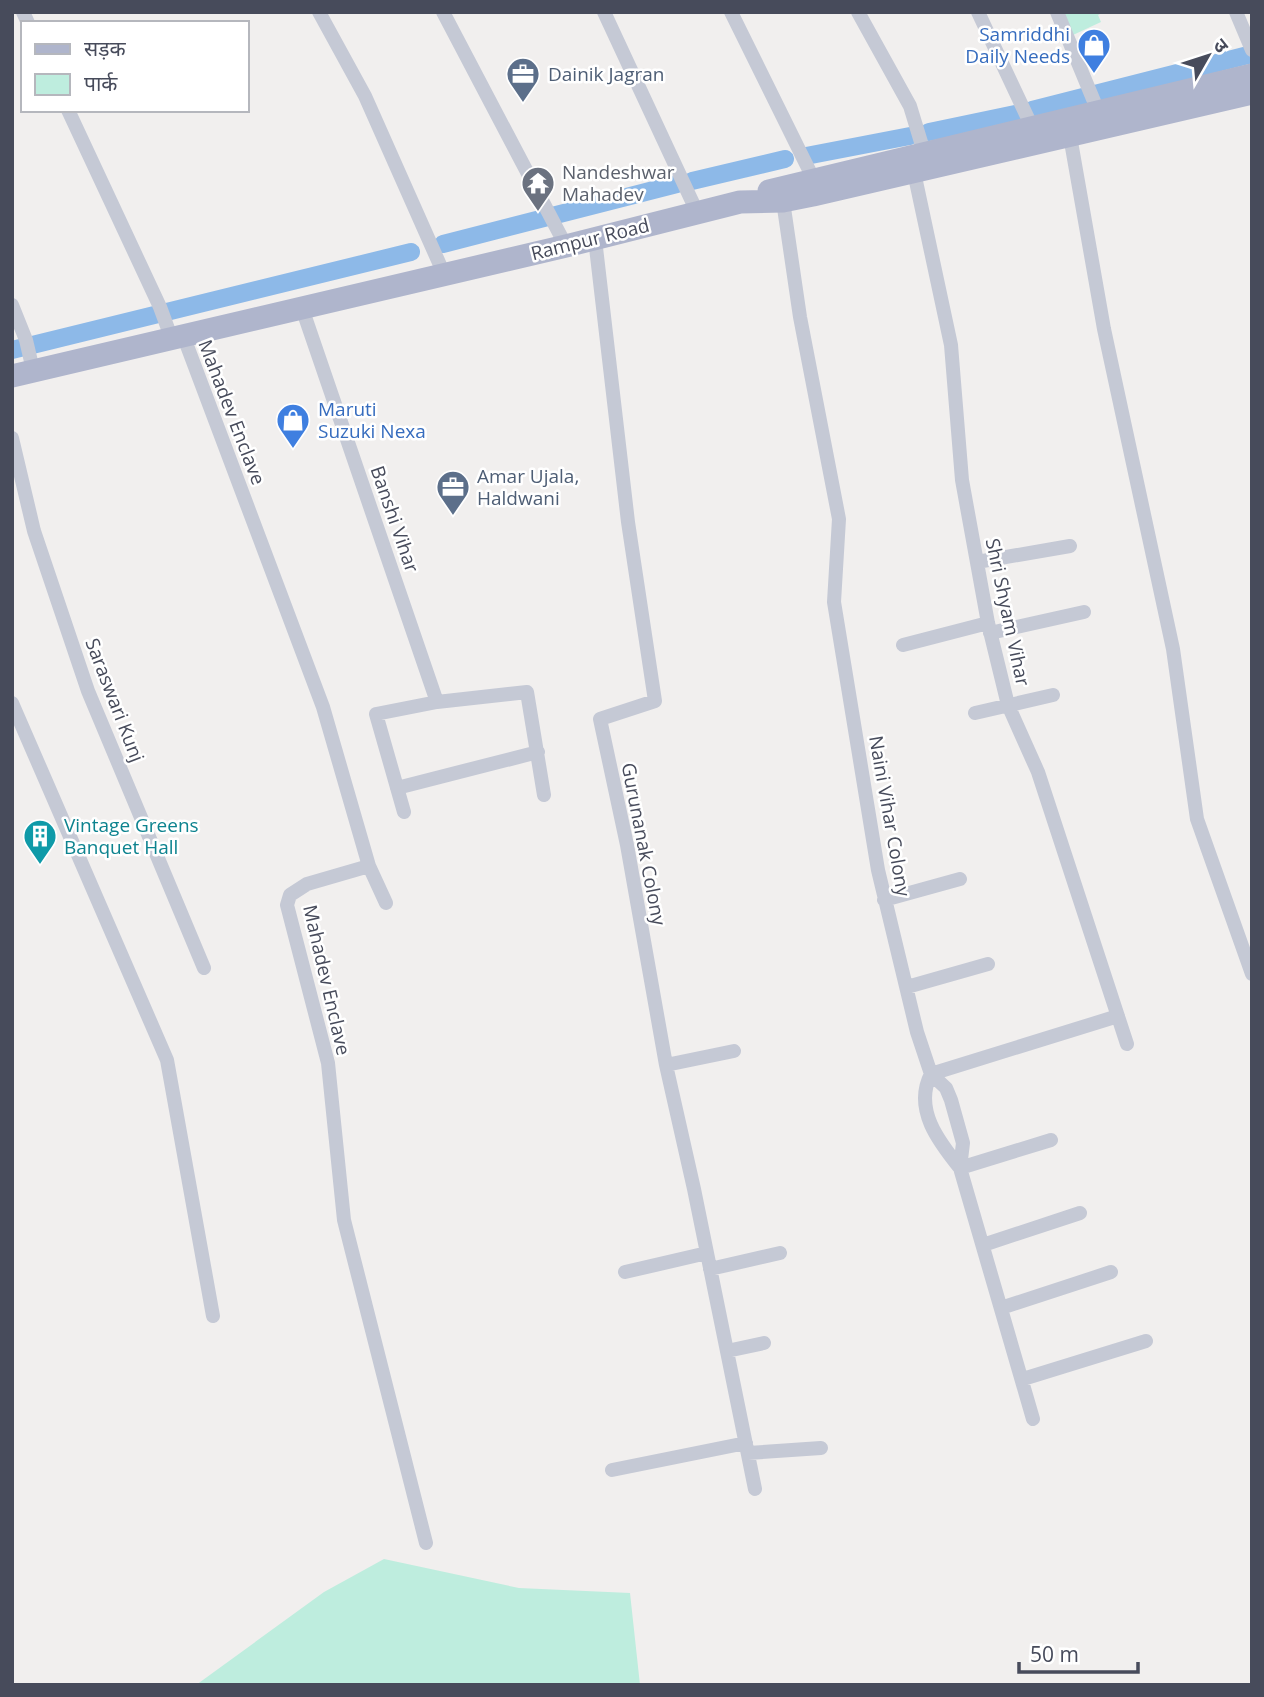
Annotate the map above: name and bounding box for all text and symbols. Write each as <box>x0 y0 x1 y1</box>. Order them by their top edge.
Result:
legend <box>21 21 248 112</box>
place label: Samriddhi Daily Needs <box>965 21 1070 69</box>
north arrow <box>1173 21 1243 91</box>
shop icon: Samriddhi Daily Needs <box>1075 26 1113 75</box>
text: उ <box>1208 33 1235 58</box>
text: सड़क <box>84 34 126 62</box>
office icon: Dainik Jagran <box>504 55 542 104</box>
place label: Dainik Jagran <box>548 61 664 87</box>
text: पार्क <box>84 69 118 97</box>
place label: Nandeshwar Mahadev <box>562 159 675 207</box>
temple icon: Nandeshwar Mahadev <box>519 164 557 213</box>
street label: Rampur Road <box>528 212 652 266</box>
street label: Mahadev Enclave <box>192 336 272 488</box>
place label: Maruti Suzuki Nexa <box>318 396 426 444</box>
shop icon: Maruti Suzuki Nexa <box>274 401 312 450</box>
street label: Banshi Vihar <box>365 462 425 576</box>
place label: Amar Ujala, Haldwani <box>477 463 579 511</box>
office icon: Amar Ujala, Haldwani <box>434 468 472 517</box>
street label: Shri Shyam Vihar <box>980 536 1036 688</box>
street label: Saraswari Kunj <box>79 634 151 766</box>
street label: Naini Vihar Colony <box>863 734 917 899</box>
street label: Gurunanak Colony <box>615 761 673 928</box>
place label: Vintage Greens Banquet Hall <box>64 812 199 860</box>
building icon: Vintage Greens Banquet Hall <box>21 817 59 866</box>
street label: Mahadev Enclave <box>297 902 357 1058</box>
scale bar <box>1019 1630 1138 1674</box>
text: 50 m <box>1030 1640 1079 1668</box>

